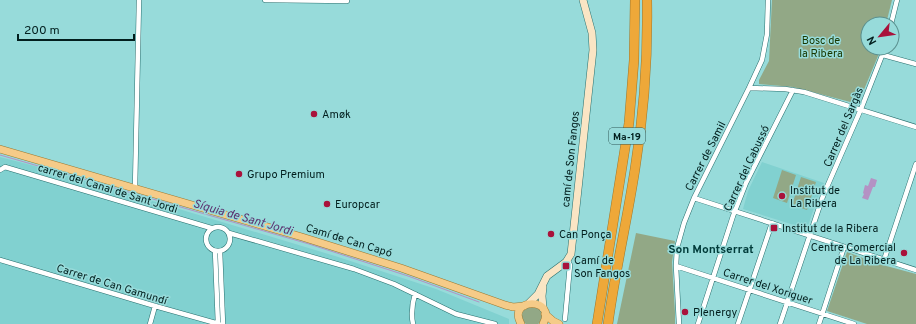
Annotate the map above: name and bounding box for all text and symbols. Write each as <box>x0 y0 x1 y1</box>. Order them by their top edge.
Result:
scale bar <box>18 16 134 42</box>
north arrow <box>860 16 900 56</box>
text: 200 m <box>24 23 60 39</box>
park label: Bosc de la Ribera <box>799 34 843 61</box>
text: N <box>864 34 880 47</box>
street label: Carrer del Sargàs <box>821 85 867 169</box>
place label: Amøk <box>322 108 351 122</box>
marker: Amøk <box>309 109 319 119</box>
street label: camí de Son Fangos <box>559 110 583 208</box>
street label: Carrer de Samil <box>682 119 729 194</box>
street label: Carrer del Cabussó <box>721 123 773 214</box>
road number: Ma-19 <box>609 128 645 144</box>
street label: carrer del Canal de Sant Jordi <box>36 161 179 217</box>
place label: Grupo Premium <box>247 168 325 182</box>
marker: Grupo Premium <box>234 169 244 179</box>
place label: Institut de La Ribera <box>790 184 840 211</box>
marker: Institut de La Ribera <box>777 191 787 201</box>
water label: Síquia de Sant Jordi <box>191 196 295 240</box>
place label: Europcar <box>335 198 381 212</box>
marker: Europcar <box>322 199 332 209</box>
street label: Camí de Can Capó <box>304 221 394 261</box>
place label: Institut de la Ribera <box>782 222 878 236</box>
marker: Institut de la Ribera <box>769 223 779 233</box>
place label: Can Ponça <box>559 228 612 242</box>
marker: Can Ponça <box>546 229 556 239</box>
place label: Centre Comercial de La Ribera <box>811 241 896 268</box>
district label: Son Montserrat <box>668 242 754 258</box>
marker: Centre Comercial de La Ribera <box>899 248 909 258</box>
place label: Camí de Son Fangos <box>574 254 630 281</box>
street label: Carrer de Can Gamundí <box>55 261 170 309</box>
marker: Camí de Son Fangos <box>561 261 571 271</box>
street label: Carrer del Xoriguer <box>721 266 815 308</box>
place label: Plenergy <box>693 306 738 320</box>
marker: Plenergy <box>680 307 690 317</box>

